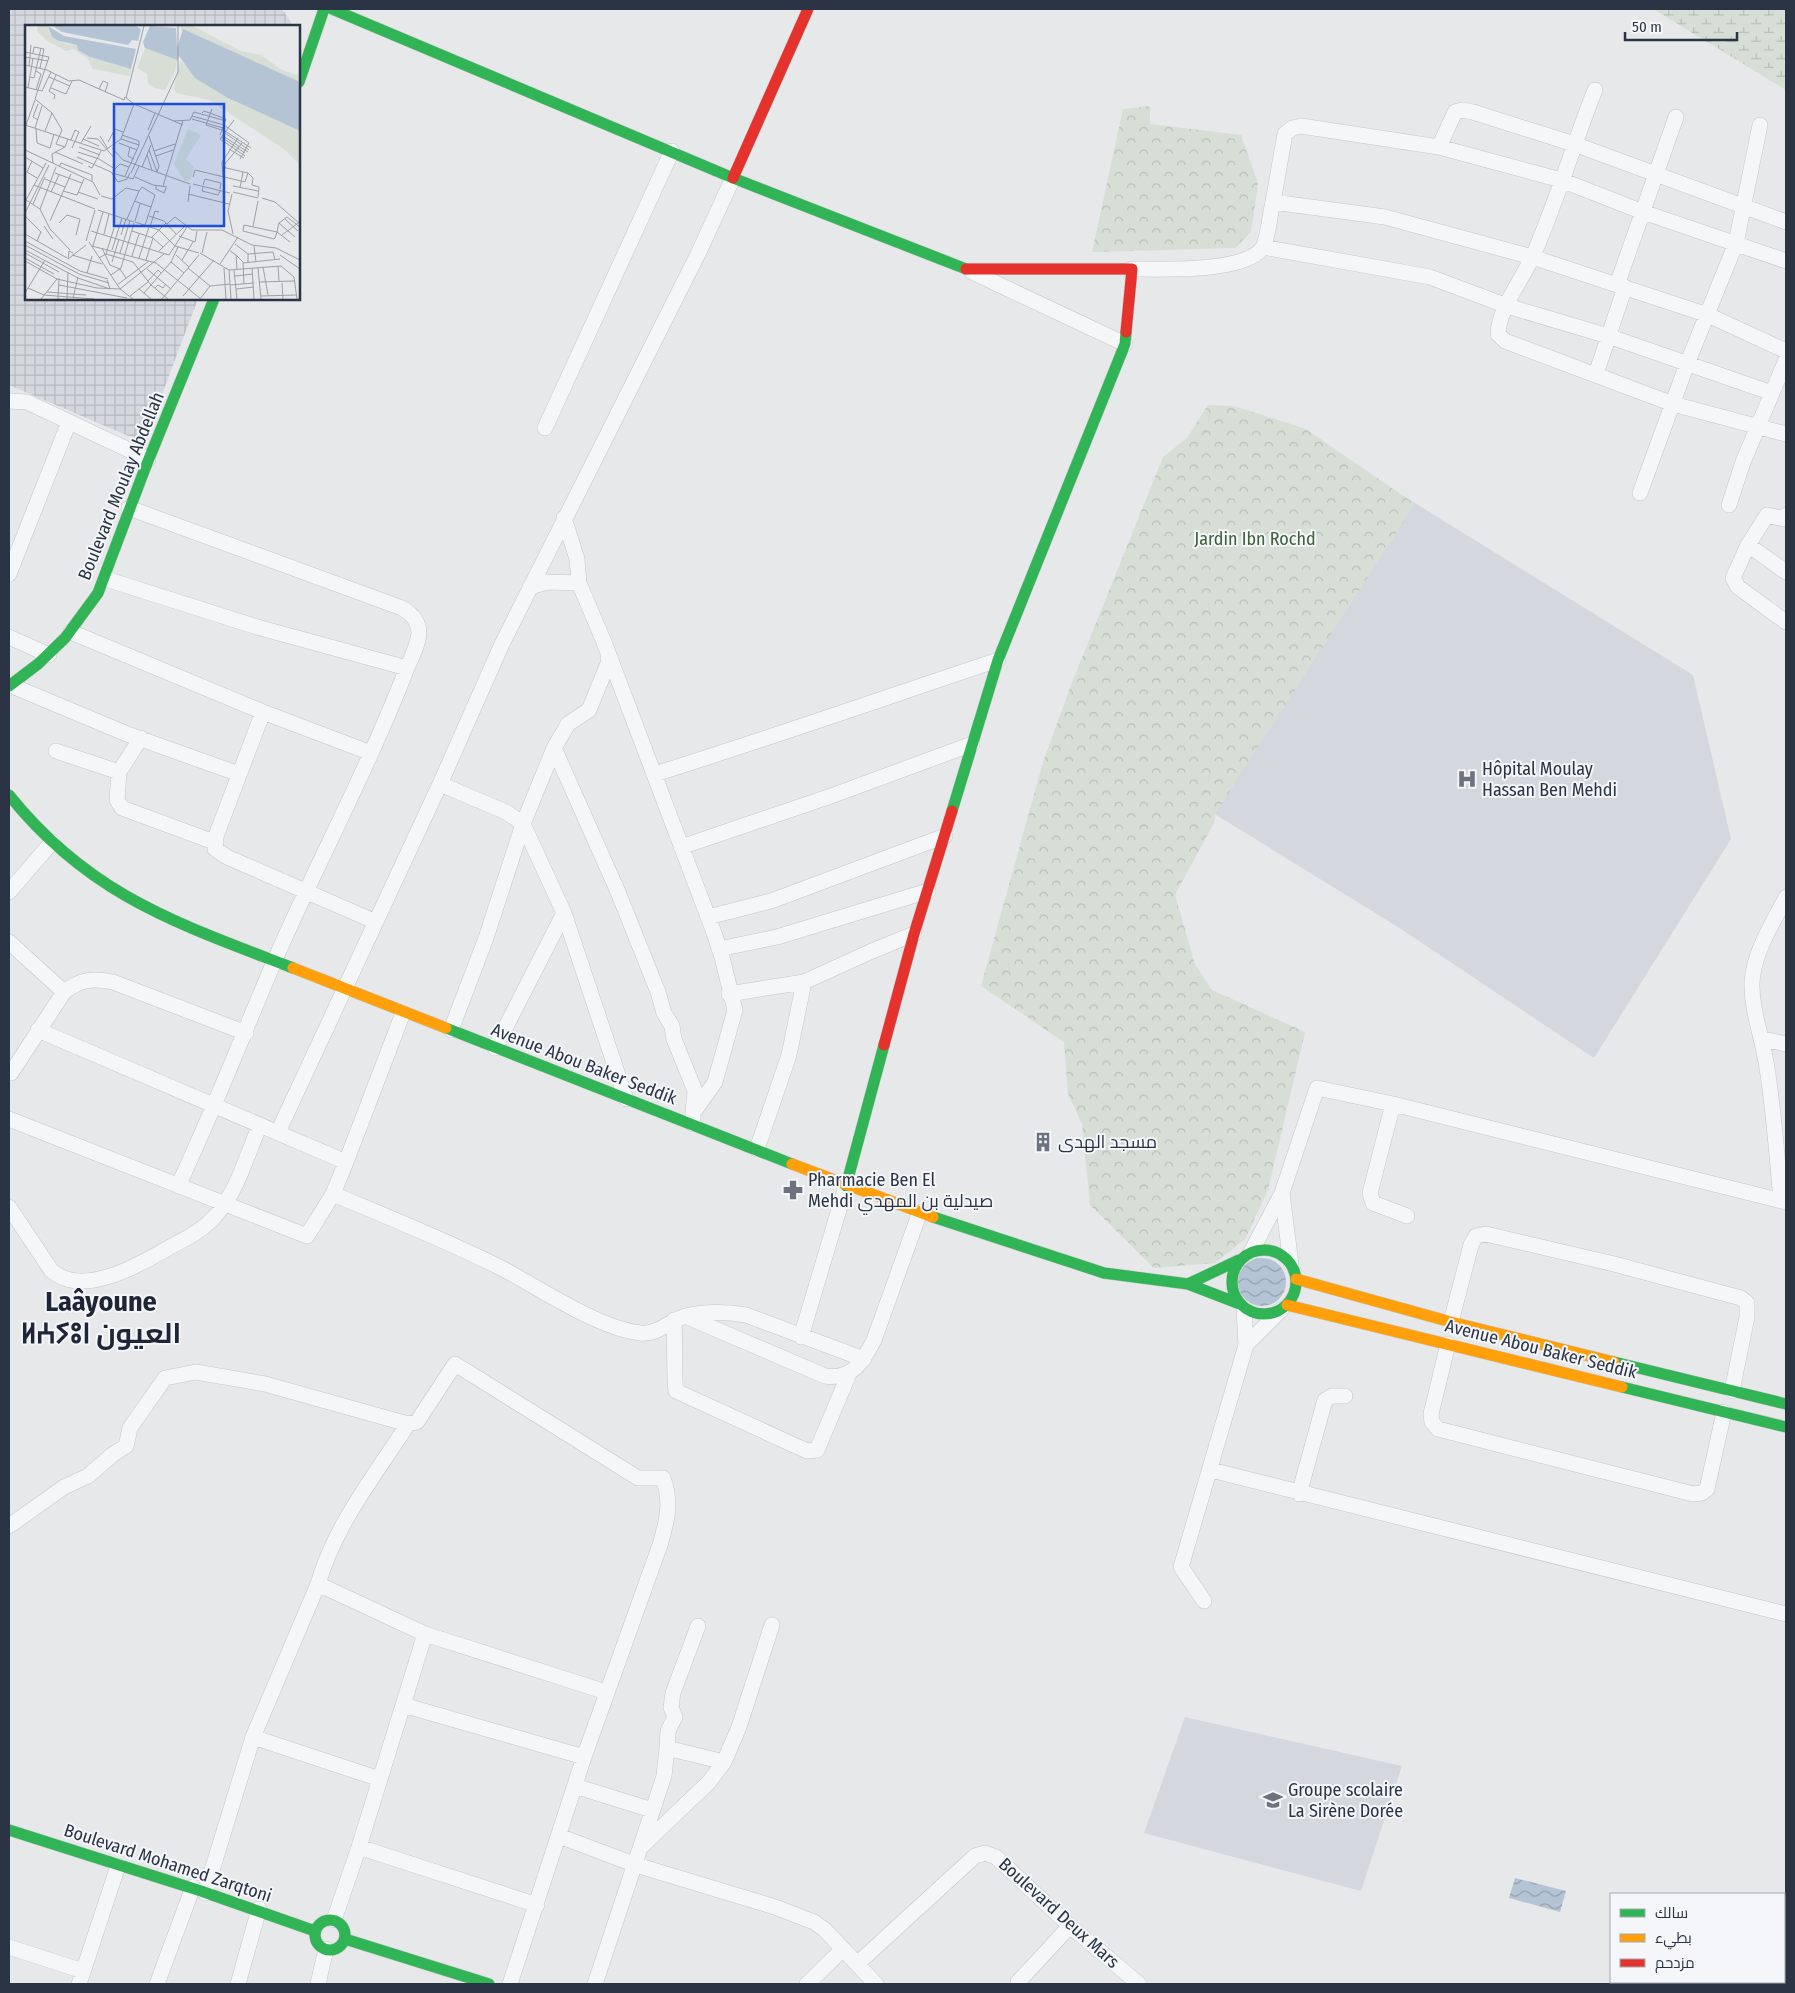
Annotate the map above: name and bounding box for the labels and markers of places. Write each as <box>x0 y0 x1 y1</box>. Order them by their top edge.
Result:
place label: Hôpital Moulay Hassan Ben Mehdi <box>1482 758 1617 801</box>
hospital icon: Hôpital Moulay Hassan Ben Mehdi <box>1456 768 1478 790</box>
building icon: مسجد الهدى <box>1032 1131 1054 1153</box>
place label: مسجد الهدى <box>1058 1131 1157 1153</box>
place label: Pharmacie Ben El Mehdi صيدلية بن المهدي <box>808 1169 993 1215</box>
pharmacy icon: Pharmacie Ben El Mehdi صيدلية بن المهدي <box>782 1179 804 1201</box>
place label: Groupe scolaire La Sirène Dorée <box>1288 1779 1403 1822</box>
school or university icon: Groupe scolaire La Sirène Dorée <box>1262 1789 1284 1811</box>

